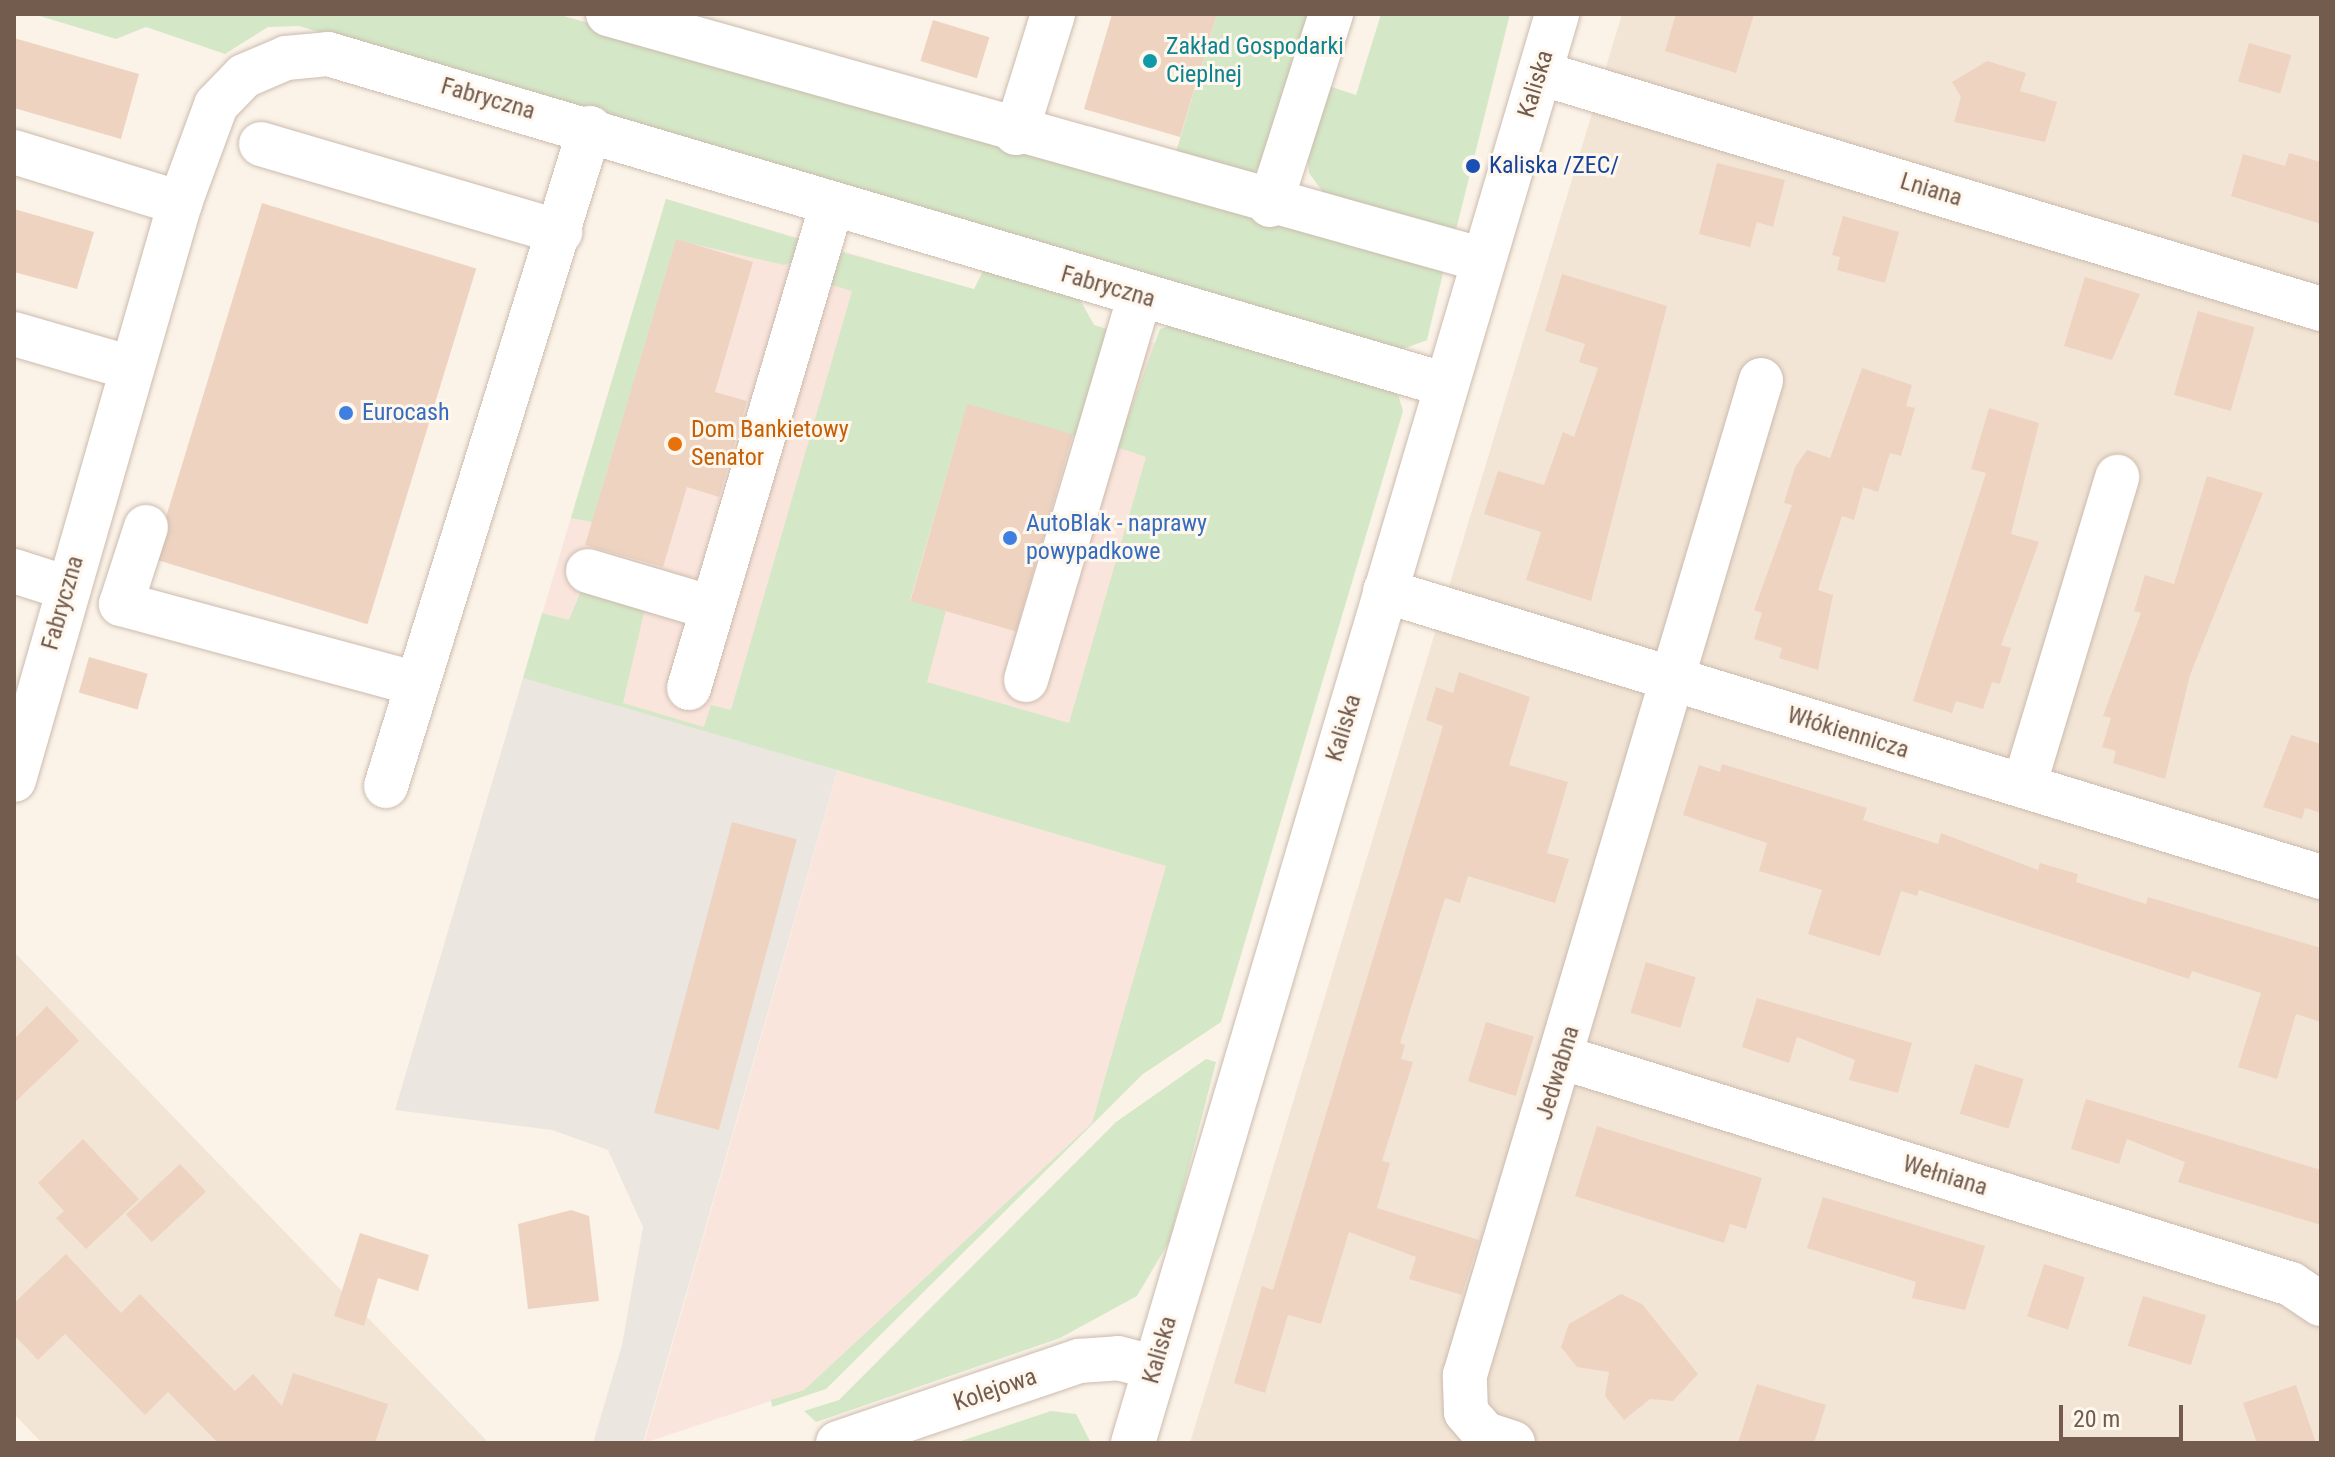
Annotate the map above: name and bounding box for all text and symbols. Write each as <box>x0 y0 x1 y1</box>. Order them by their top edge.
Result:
place label: Zakład Gospodarki Cieplnej <box>1166 33 1344 89</box>
street label: Kaliska <box>1512 47 1560 121</box>
marker: Zakład Gospodarki Cieplnej <box>1141 52 1159 70</box>
street label: Fabryczna <box>438 72 538 126</box>
place label: Kaliska /ZEC/ <box>1489 152 1619 180</box>
marker: Kaliska /ZEC/ <box>1464 157 1482 175</box>
street label: Lniana <box>1897 167 1965 213</box>
street label: Fabryczna <box>1058 260 1158 314</box>
place label: Eurocash <box>362 399 450 427</box>
marker: Eurocash <box>337 404 355 422</box>
place label: Dom Bankietowy Senator <box>691 416 849 472</box>
marker: Dom Bankietowy Senator <box>666 435 684 453</box>
place label: AutoBlak - naprawy powypadkowe <box>1026 510 1207 566</box>
marker: AutoBlak - naprawy powypadkowe <box>1001 529 1019 547</box>
street label: Fabryczna <box>36 553 90 653</box>
street label: Kaliska <box>1320 691 1368 765</box>
street label: Włókiennicza <box>1784 701 1912 765</box>
street label: Jedwabna <box>1530 1023 1586 1123</box>
street label: Wełniana <box>1899 1150 1991 1202</box>
street label: Kaliska <box>1137 1313 1183 1387</box>
street label: Kolejowa <box>950 1362 1040 1418</box>
scale bar <box>2063 1389 2187 1439</box>
text: 20 m <box>2073 1405 2120 1433</box>

